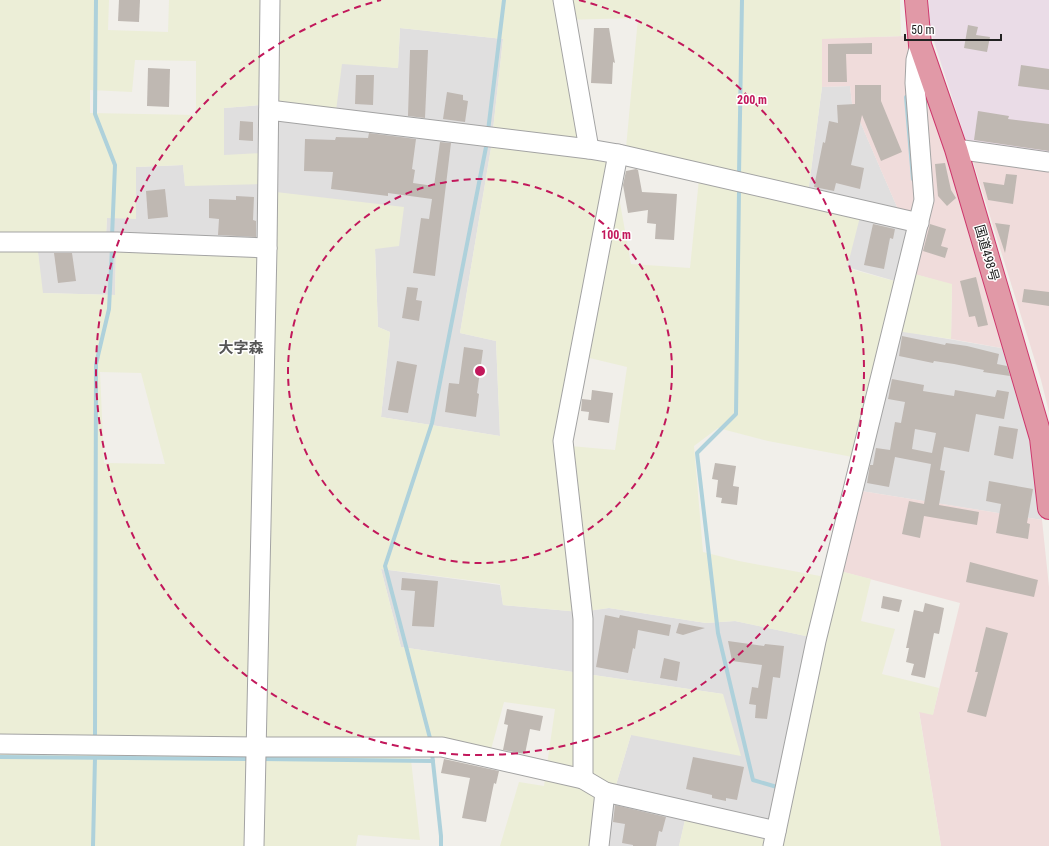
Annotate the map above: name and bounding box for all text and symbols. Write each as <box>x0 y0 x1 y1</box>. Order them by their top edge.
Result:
scale bar <box>905 16 1001 42</box>
text: 50 m <box>911 23 935 37</box>
text: 200 m <box>737 93 767 107</box>
street label: 国道498号 <box>972 223 1002 283</box>
text: 100 m <box>601 228 631 242</box>
district label: 大字森 <box>218 339 264 357</box>
centre of rings <box>473 364 487 378</box>

